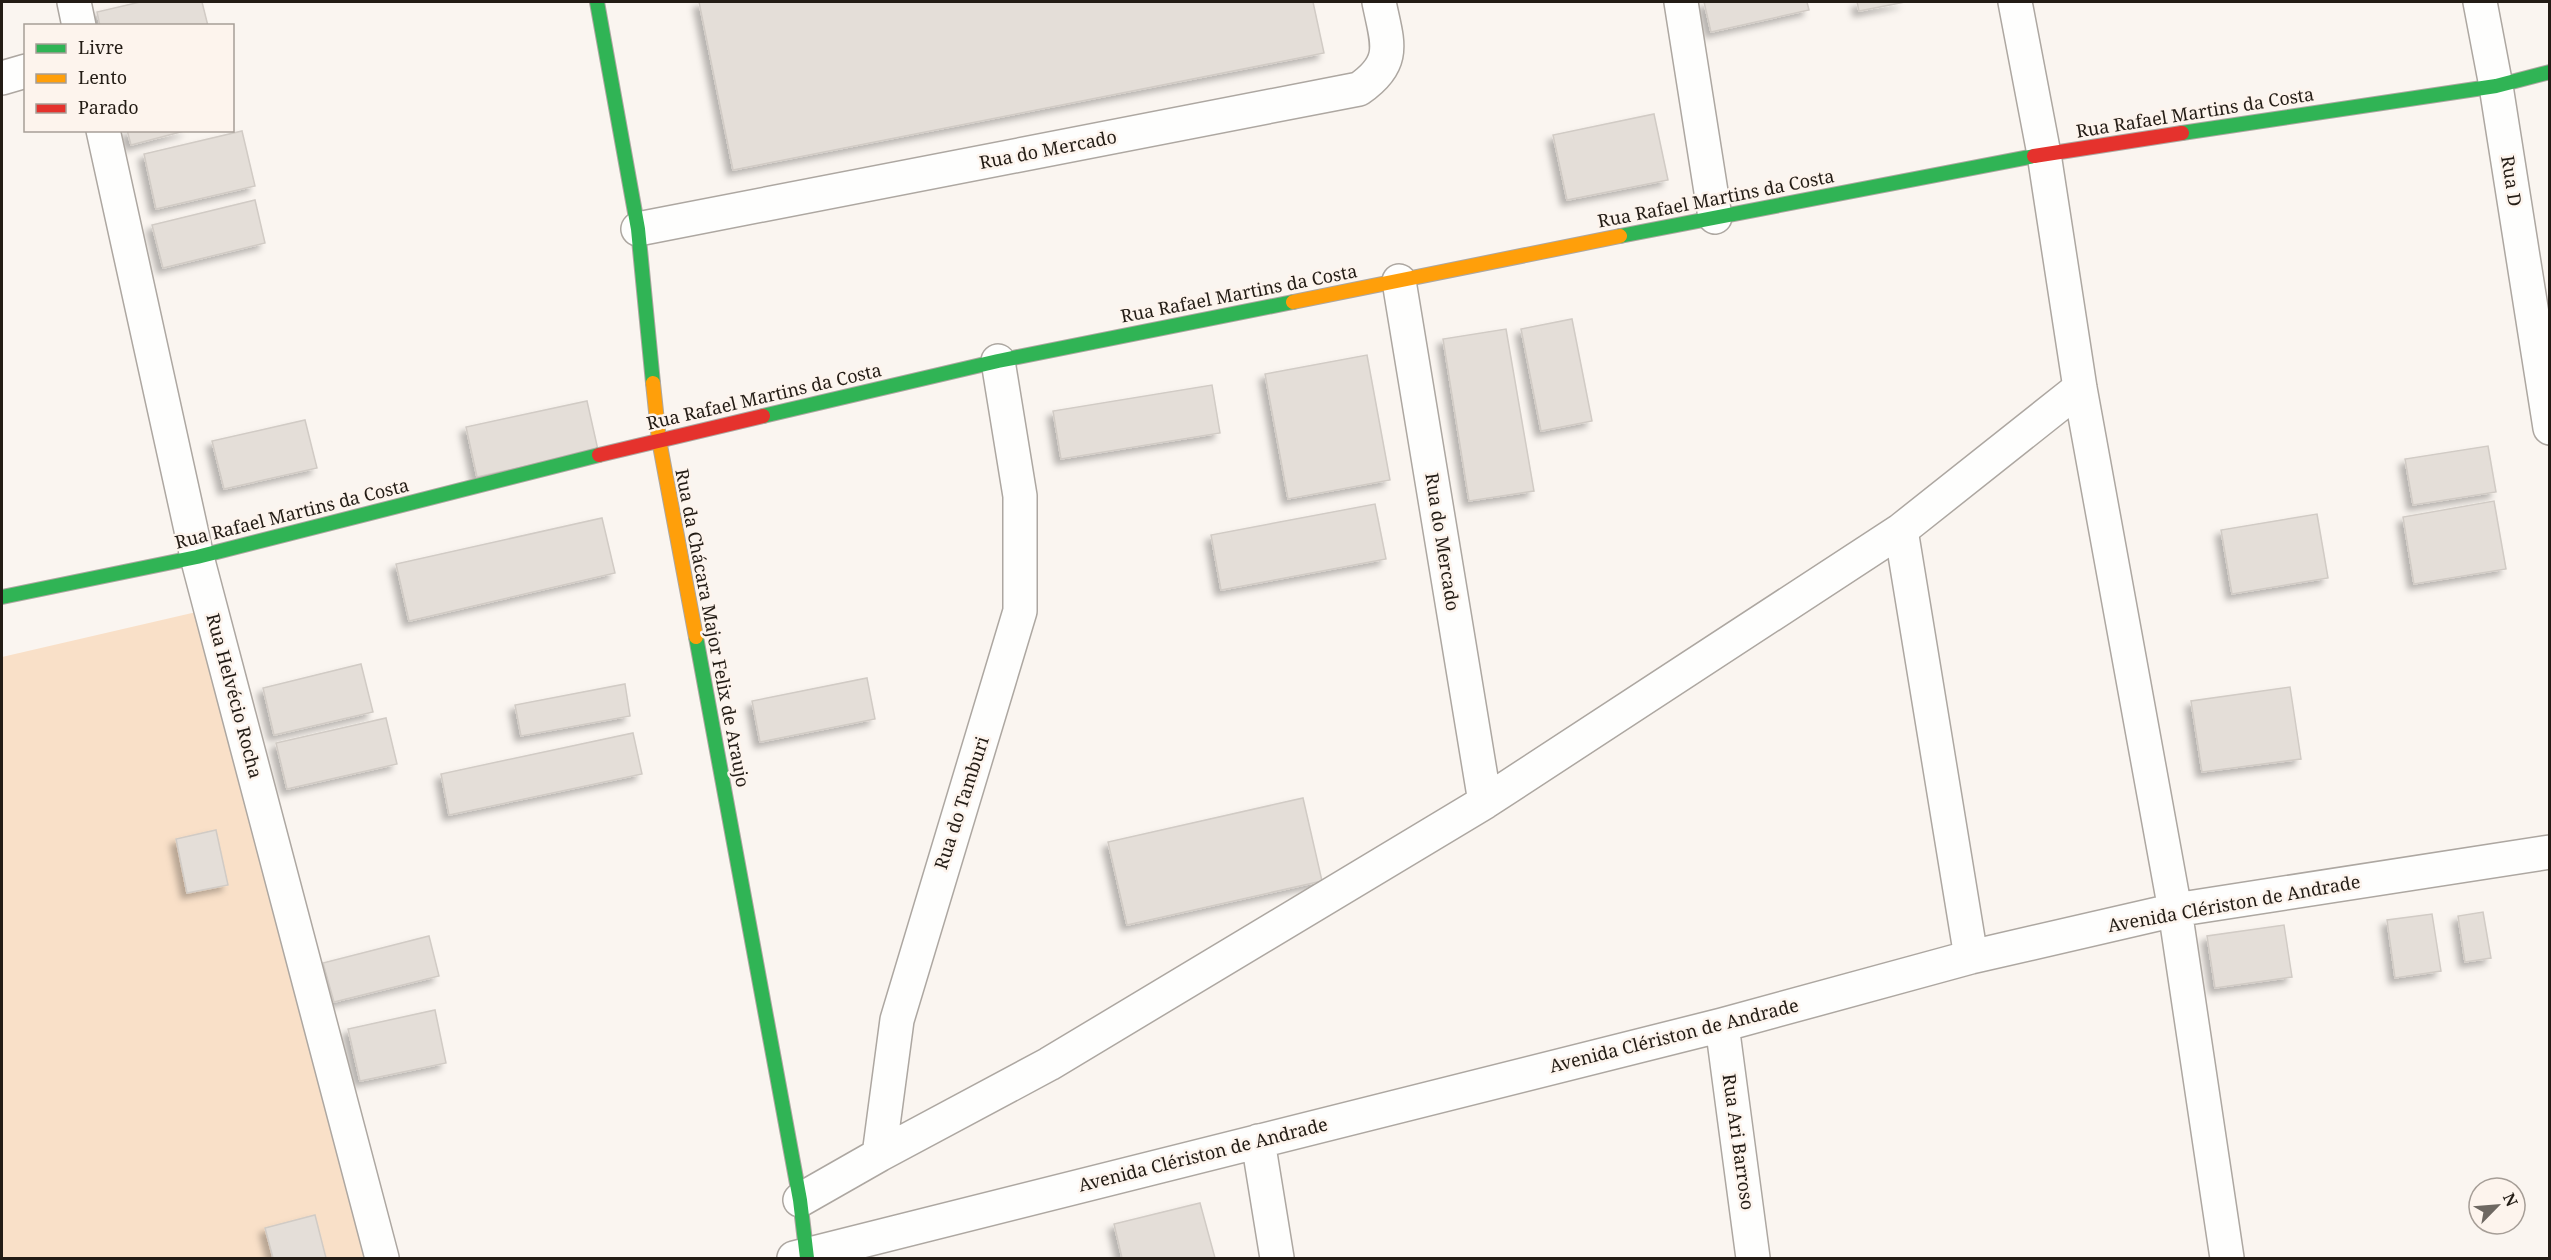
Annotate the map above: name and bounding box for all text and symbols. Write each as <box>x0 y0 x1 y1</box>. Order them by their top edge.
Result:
legend <box>24 24 234 132</box>
text: Livre <box>78 35 124 59</box>
text: Lento <box>78 65 127 89</box>
street label: Rua Rafael Martins da Costa <box>2074 81 2316 143</box>
text: Parado <box>78 95 139 119</box>
street label: Rua do Mercado <box>977 124 1119 174</box>
street label: Rua D <box>2496 154 2528 208</box>
street label: Rua Rafael Martins da Costa <box>1595 163 1836 233</box>
street label: Rua Rafael Martins da Costa <box>1118 258 1359 328</box>
street label: Rua Rafael Martins da Costa <box>644 357 884 435</box>
street label: Rua da Chácara Major Felix de Araujo <box>670 467 756 789</box>
street label: Rua do Mercado <box>1420 471 1466 613</box>
street label: Rua Rafael Martins da Costa <box>172 472 411 554</box>
street label: Rua Helvécio Rocha <box>201 611 269 781</box>
street label: Rua do Tamburi <box>928 733 994 872</box>
street label: Avenida Clériston de Andrade <box>2106 869 2362 937</box>
street label: Avenida Clériston de Andrade <box>1547 992 1801 1078</box>
street label: Rua Ari Barroso <box>1718 1072 1760 1212</box>
street label: Avenida Clériston de Andrade <box>1076 1111 1330 1197</box>
north arrow <box>2467 1176 2527 1236</box>
text: N <box>2498 1189 2523 1210</box>

